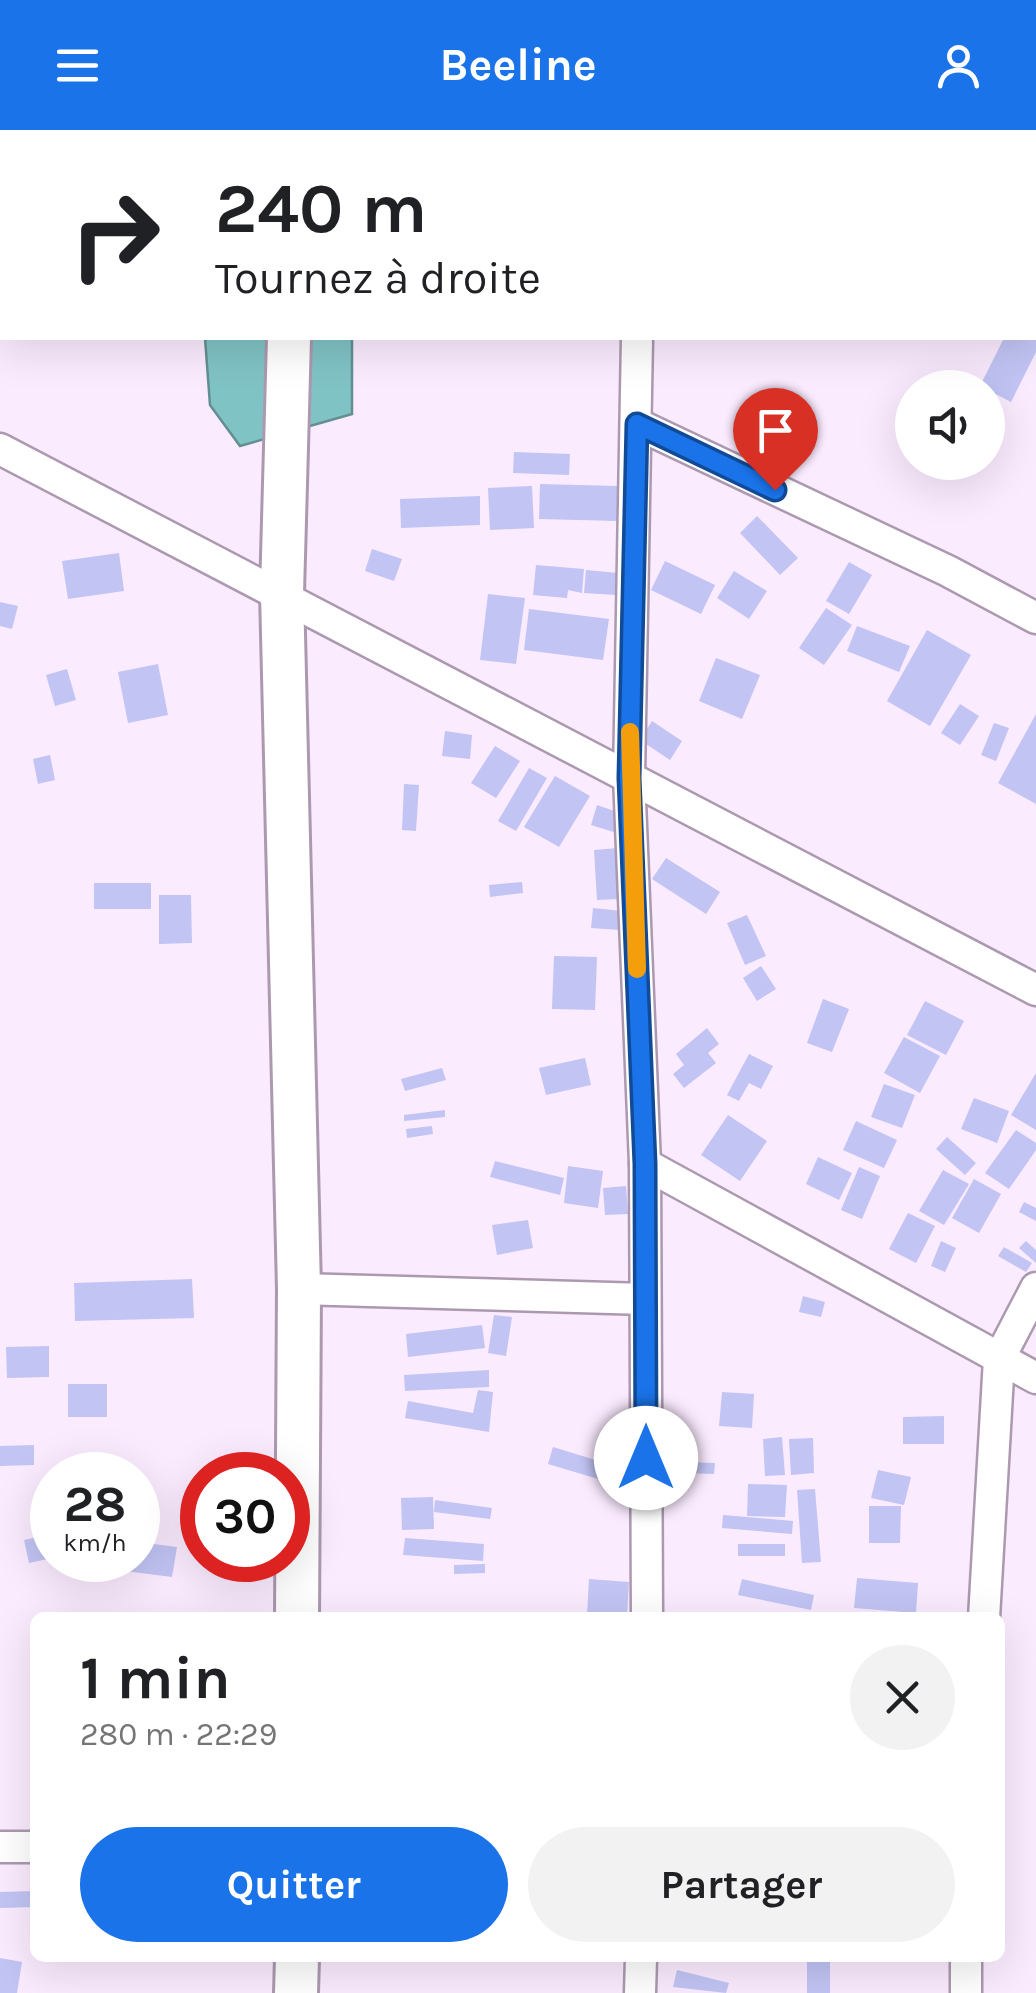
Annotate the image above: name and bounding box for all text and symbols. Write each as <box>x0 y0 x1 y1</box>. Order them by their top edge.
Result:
icon: menu <box>50 38 105 93</box>
icon: person <box>931 38 986 93</box>
text: Beeline <box>439 39 597 91</box>
text: 240 m <box>215 168 427 250</box>
icon: right <box>50 170 180 300</box>
text: Tournez à droite <box>215 252 541 304</box>
map controls <box>895 370 1005 480</box>
button: sound <box>895 370 1005 480</box>
pin <box>733 388 818 491</box>
icon: arrive <box>748 403 803 458</box>
position arrow <box>594 1406 698 1510</box>
speed limit sign: 30 <box>180 1452 310 1582</box>
text: 28 <box>64 1475 126 1534</box>
text: km/h <box>63 1528 127 1557</box>
text: 1 min <box>80 1643 231 1713</box>
button: close <box>850 1645 955 1750</box>
text: 280 m · 22:29 <box>80 1716 277 1753</box>
button: Quitter <box>80 1827 508 1942</box>
button: Partager <box>528 1827 955 1942</box>

